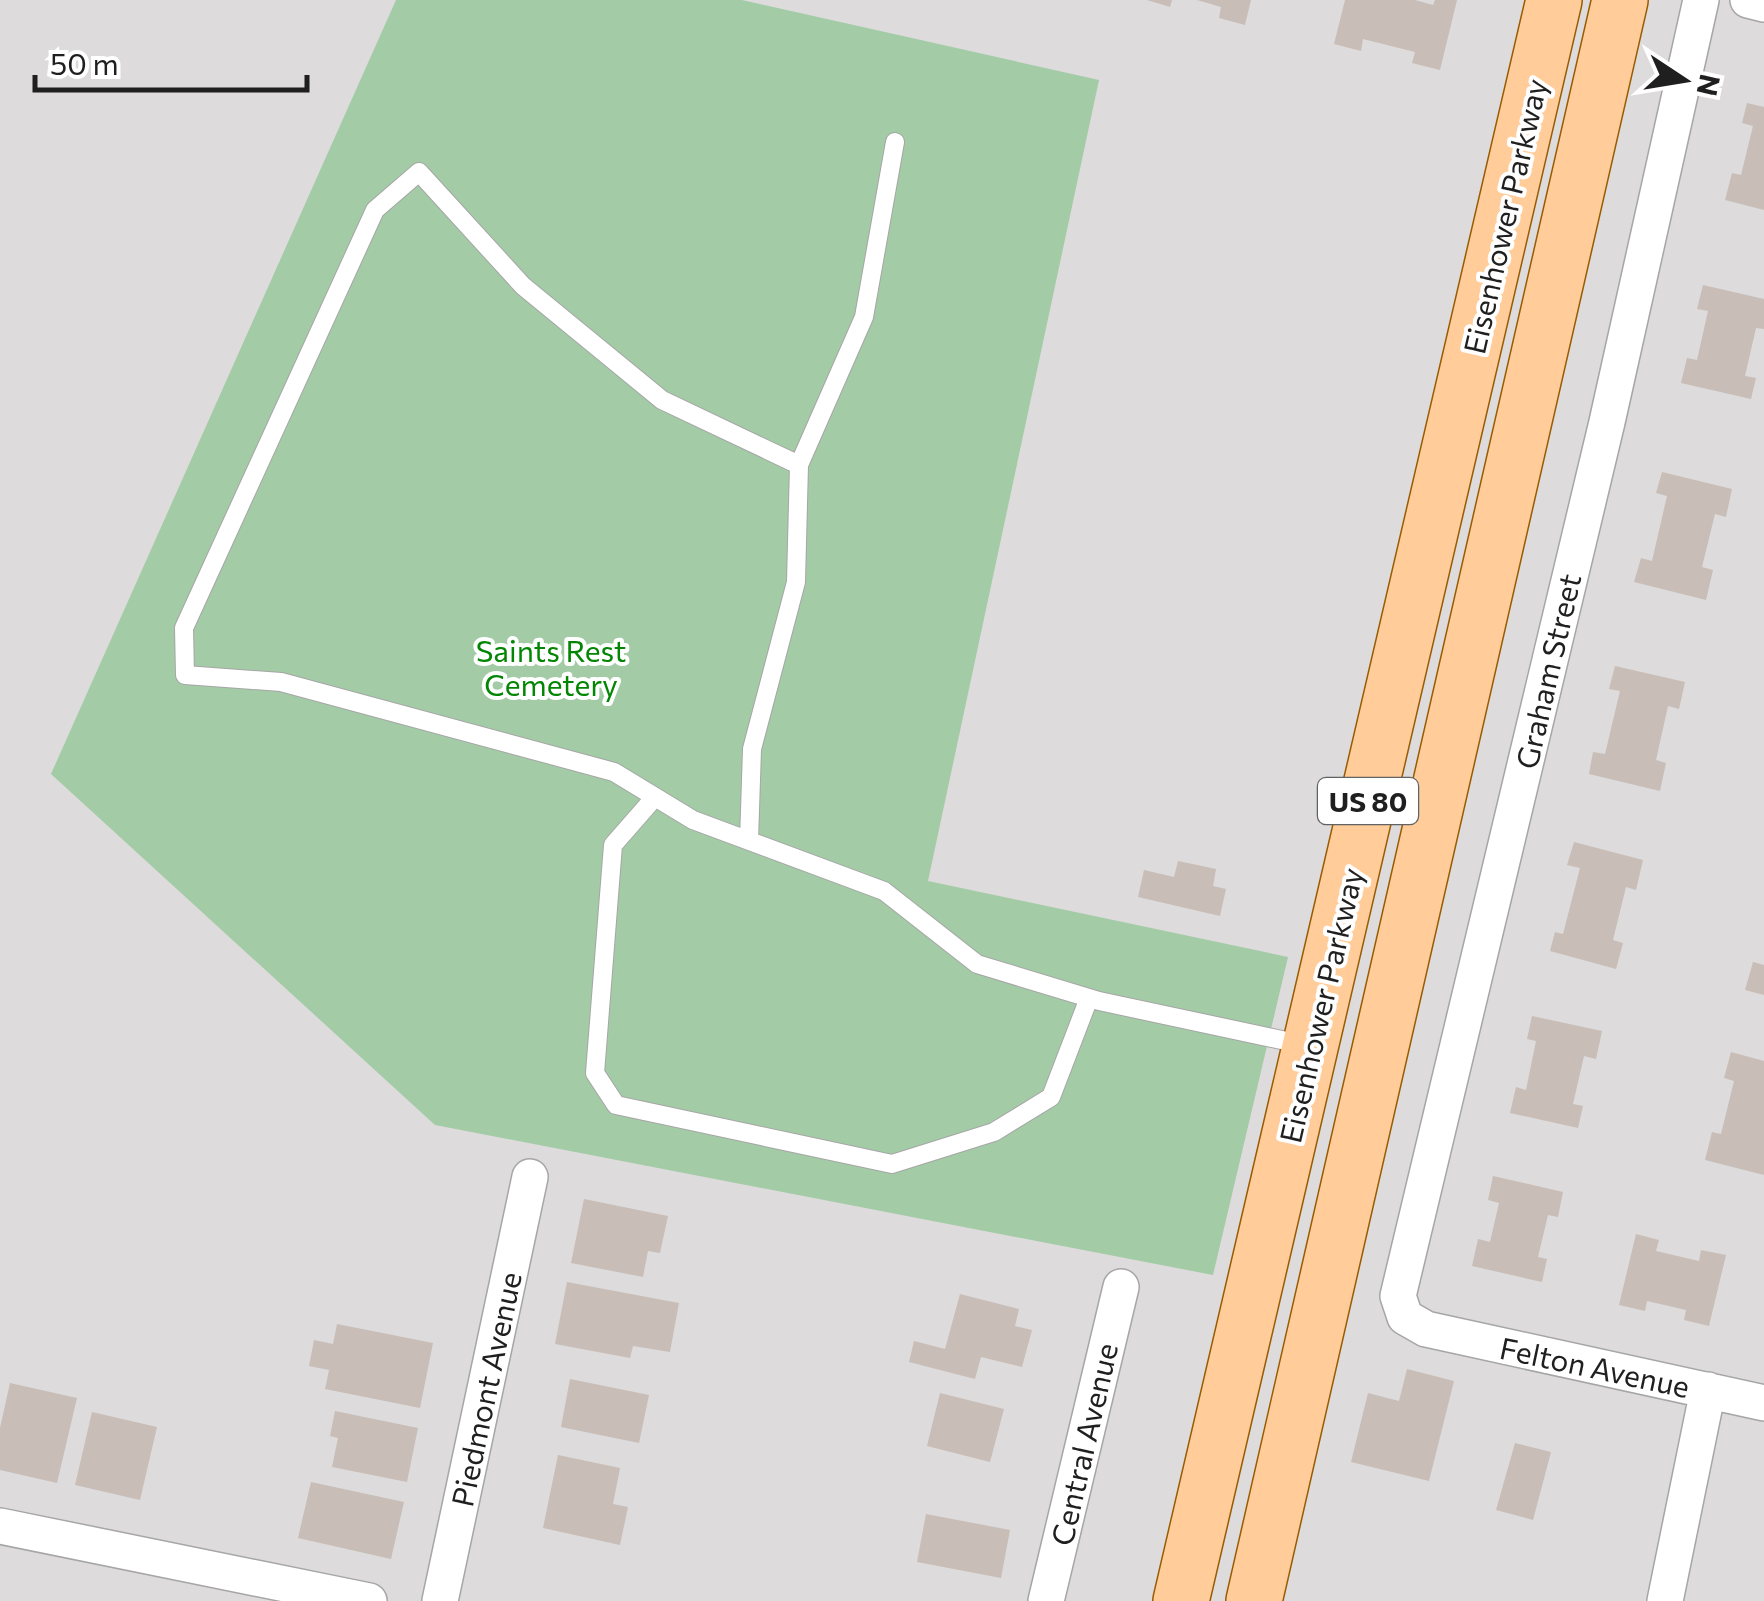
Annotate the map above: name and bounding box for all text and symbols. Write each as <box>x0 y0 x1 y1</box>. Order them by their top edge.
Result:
scale bar <box>35 30 308 92</box>
north arrow <box>1634 30 1734 130</box>
text: 50 m <box>50 44 119 81</box>
text: N <box>1691 72 1728 99</box>
street label: Eisenhower Parkway <box>1454 75 1554 357</box>
street label: Graham Street <box>1507 570 1587 772</box>
park label: Saints Rest Cemetery <box>476 631 626 702</box>
road number: US 80 <box>1318 778 1418 824</box>
street label: Eisenhower Parkway <box>1270 864 1370 1146</box>
street label: Piedmont Avenue <box>442 1268 528 1510</box>
street label: Felton Avenue <box>1497 1328 1693 1404</box>
street label: Central Avenue <box>1042 1339 1124 1549</box>

